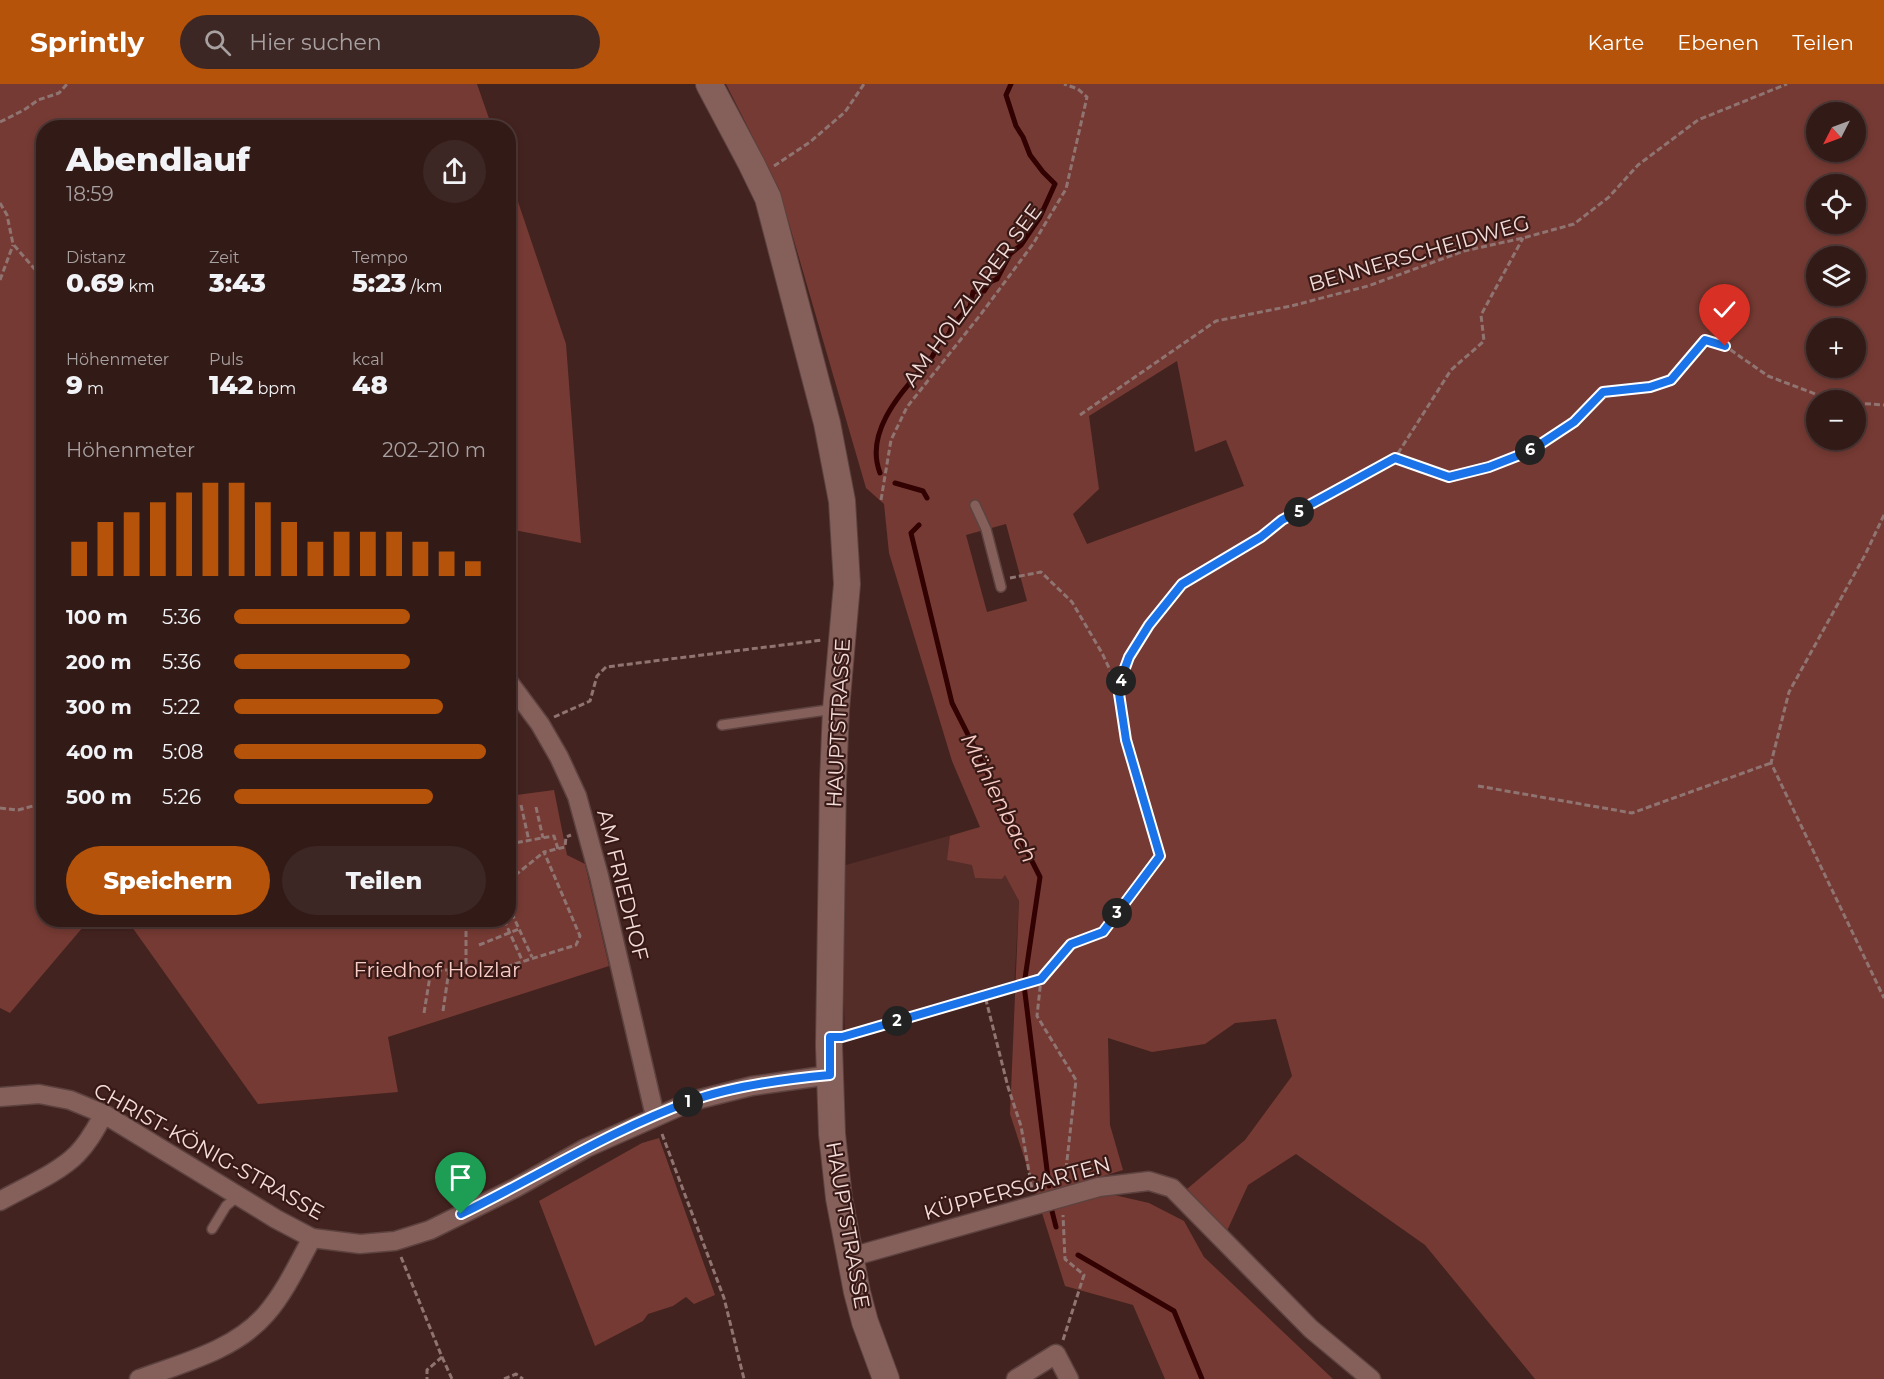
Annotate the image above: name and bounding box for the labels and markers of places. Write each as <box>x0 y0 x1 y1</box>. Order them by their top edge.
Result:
pin <box>1699 284 1750 346</box>
pin: 6 <box>1515 435 1545 465</box>
pin: 5 <box>1284 497 1314 527</box>
pin: 4 <box>1106 666 1136 696</box>
pin: 3 <box>1102 898 1132 928</box>
pin: 2 <box>882 1006 912 1036</box>
pin: 1 <box>673 1087 703 1117</box>
pin <box>435 1152 486 1214</box>

